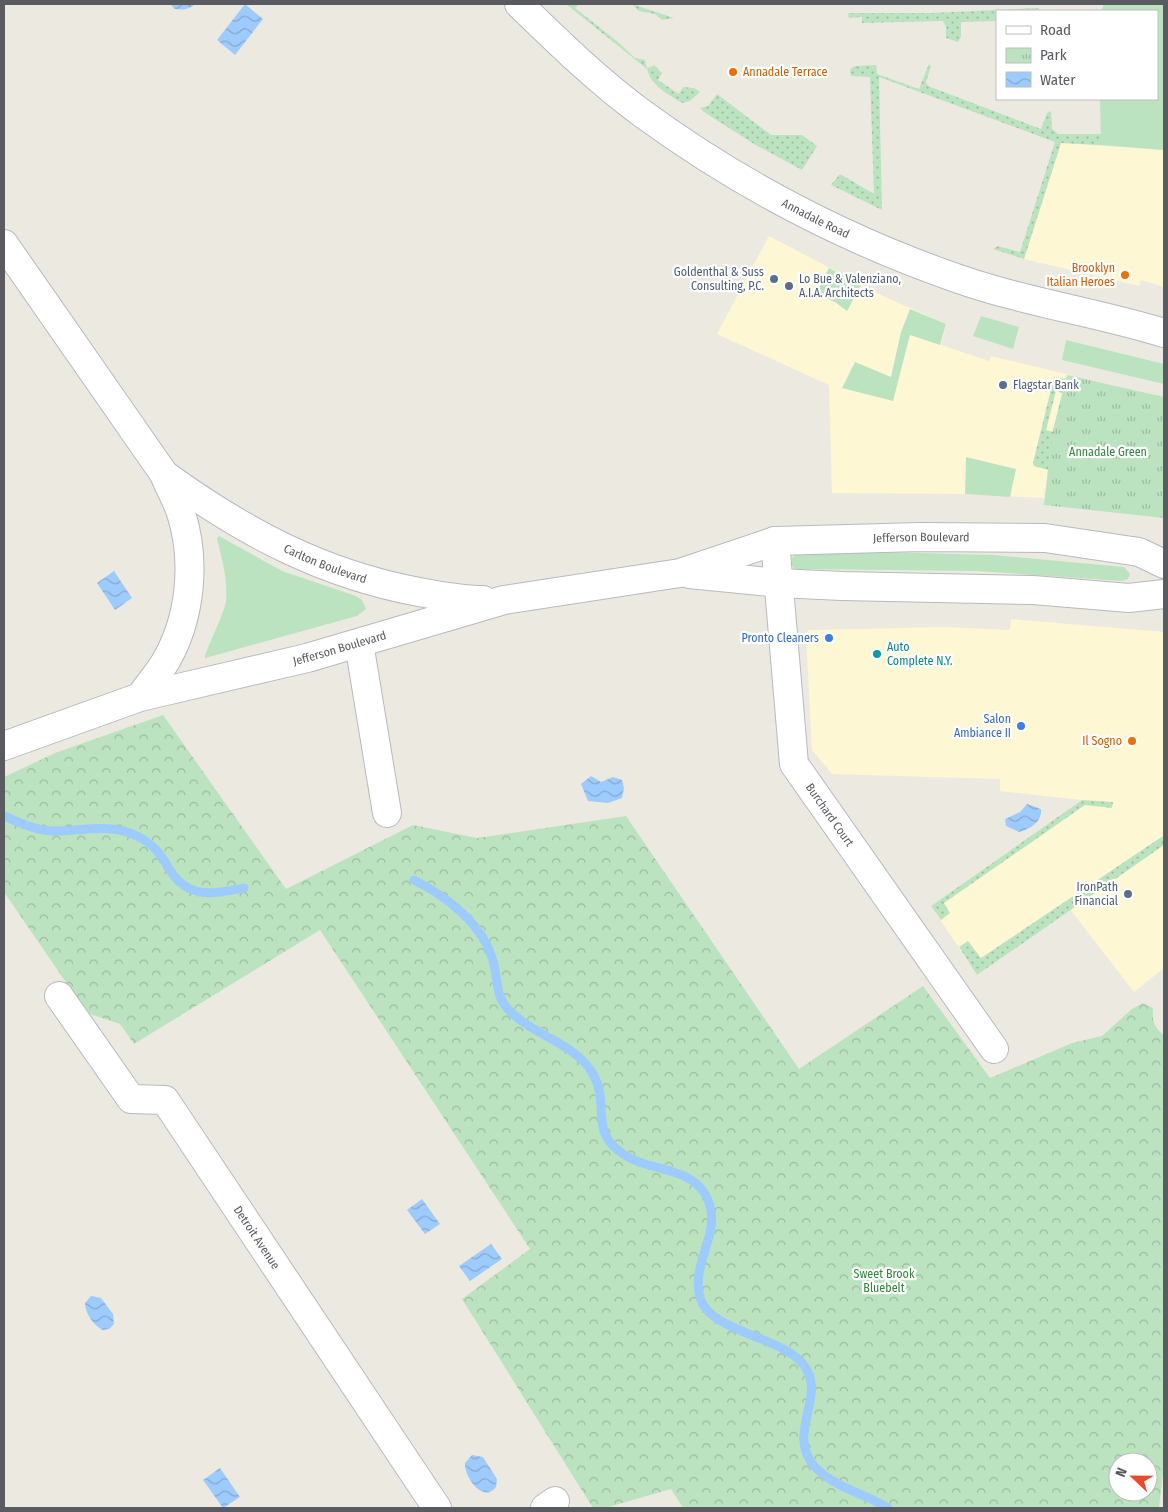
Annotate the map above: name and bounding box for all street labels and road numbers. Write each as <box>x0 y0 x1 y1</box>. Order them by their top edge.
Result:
street label: Annadale Road <box>779 196 852 241</box>
street label: Jefferson Boulevard <box>873 530 970 545</box>
street label: Carlton Boulevard <box>281 541 368 586</box>
street label: Jefferson Boulevard <box>291 628 388 668</box>
street label: Burchard Court <box>803 781 857 849</box>
street label: Detroit Avenue <box>231 1203 283 1272</box>

